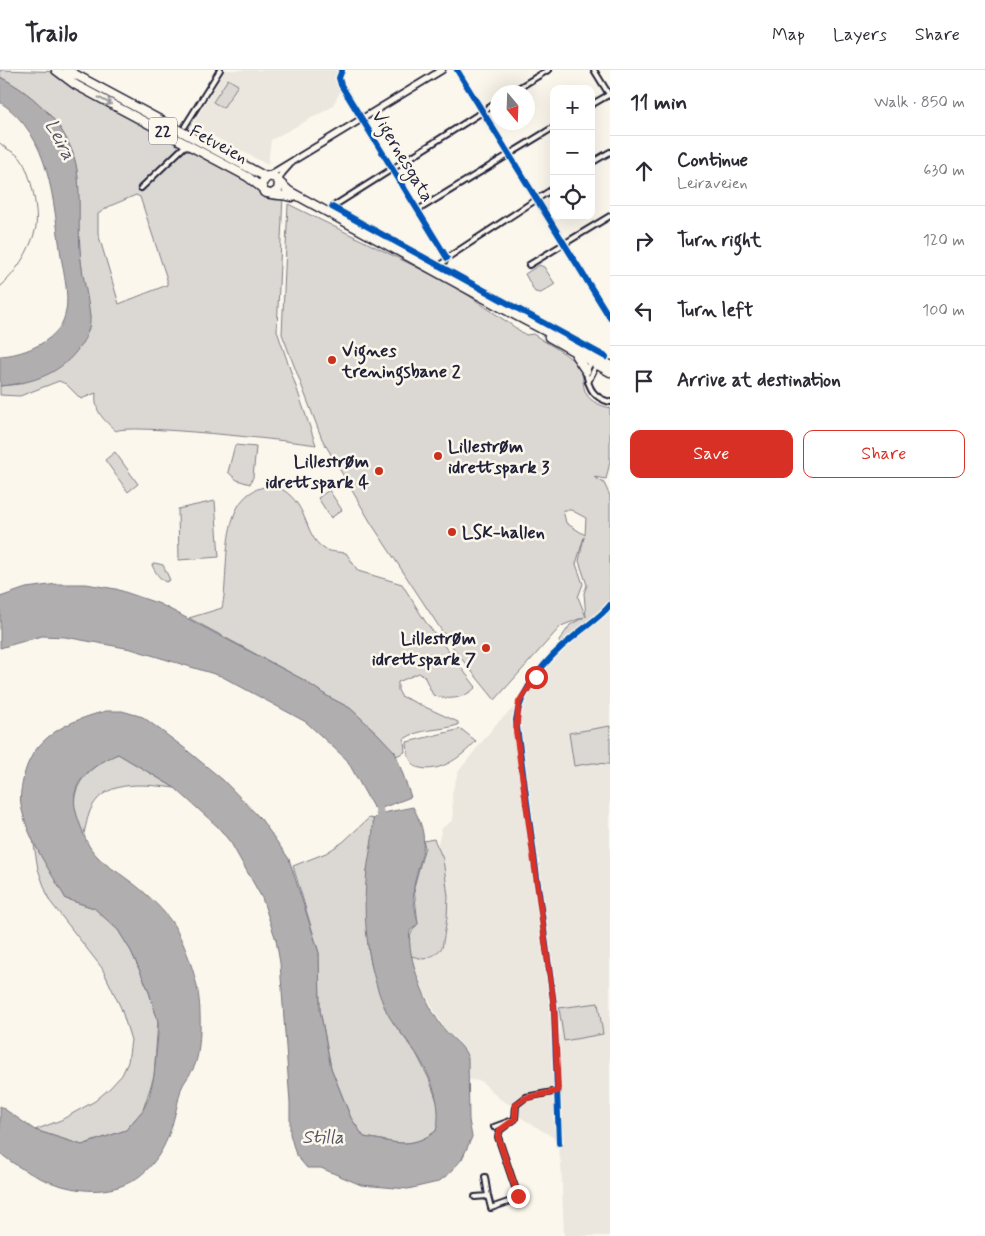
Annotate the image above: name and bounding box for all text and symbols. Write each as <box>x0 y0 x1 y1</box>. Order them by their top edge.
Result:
text: Trailo <box>25 19 78 50</box>
text: Map <box>772 23 805 47</box>
text: Layers <box>833 23 887 47</box>
text: Share <box>915 23 960 47</box>
north arrow <box>490 85 535 130</box>
map controls <box>550 85 595 220</box>
button: + <box>550 85 595 130</box>
text: 11 min <box>630 89 687 117</box>
text: Walk · 850 m <box>874 92 965 113</box>
one-way arrow <box>97 97 112 106</box>
street label: Vigernesgata <box>364 106 439 208</box>
water label: Leira <box>39 115 81 165</box>
road number: 22 <box>149 118 177 144</box>
street label: Fetveien <box>185 120 252 170</box>
button: − <box>550 130 595 175</box>
text: Continue <box>677 148 748 173</box>
icon: ahead <box>630 157 658 185</box>
text: 630 m <box>923 160 965 181</box>
text: Leiraveien <box>677 173 748 194</box>
button: locate <box>550 175 595 220</box>
icon: right <box>630 227 658 255</box>
text: Turn right <box>677 228 761 253</box>
text: 120 m <box>923 230 965 251</box>
icon: left <box>630 297 658 325</box>
text: Turn left <box>677 298 753 323</box>
text: 100 m <box>922 300 965 321</box>
place label: Vignes treningsbane 2 <box>341 339 461 386</box>
marker: Vignes treningsbane 2 <box>326 354 338 366</box>
icon: arrive <box>630 367 658 395</box>
text: Arrive at destination <box>677 368 841 393</box>
button: Save <box>630 430 793 478</box>
button: Share <box>803 430 965 478</box>
place label: Lillestrøm idrettspark 3 <box>448 435 550 480</box>
place label: Lillestrøm idrettspark 4 <box>265 450 370 495</box>
marker: Lillestrøm idrettspark 3 <box>432 450 444 462</box>
marker: Lillestrøm idrettspark 4 <box>373 465 385 477</box>
place label: LSK-hallen <box>462 521 545 545</box>
marker: LSK-hallen <box>446 526 458 538</box>
place label: Lillestrøm idrettspark 7 <box>372 627 476 672</box>
marker: Lillestrøm idrettspark 7 <box>480 642 492 654</box>
route start <box>525 666 548 689</box>
water label: Stilla <box>302 1125 344 1150</box>
route end <box>507 1185 530 1208</box>

